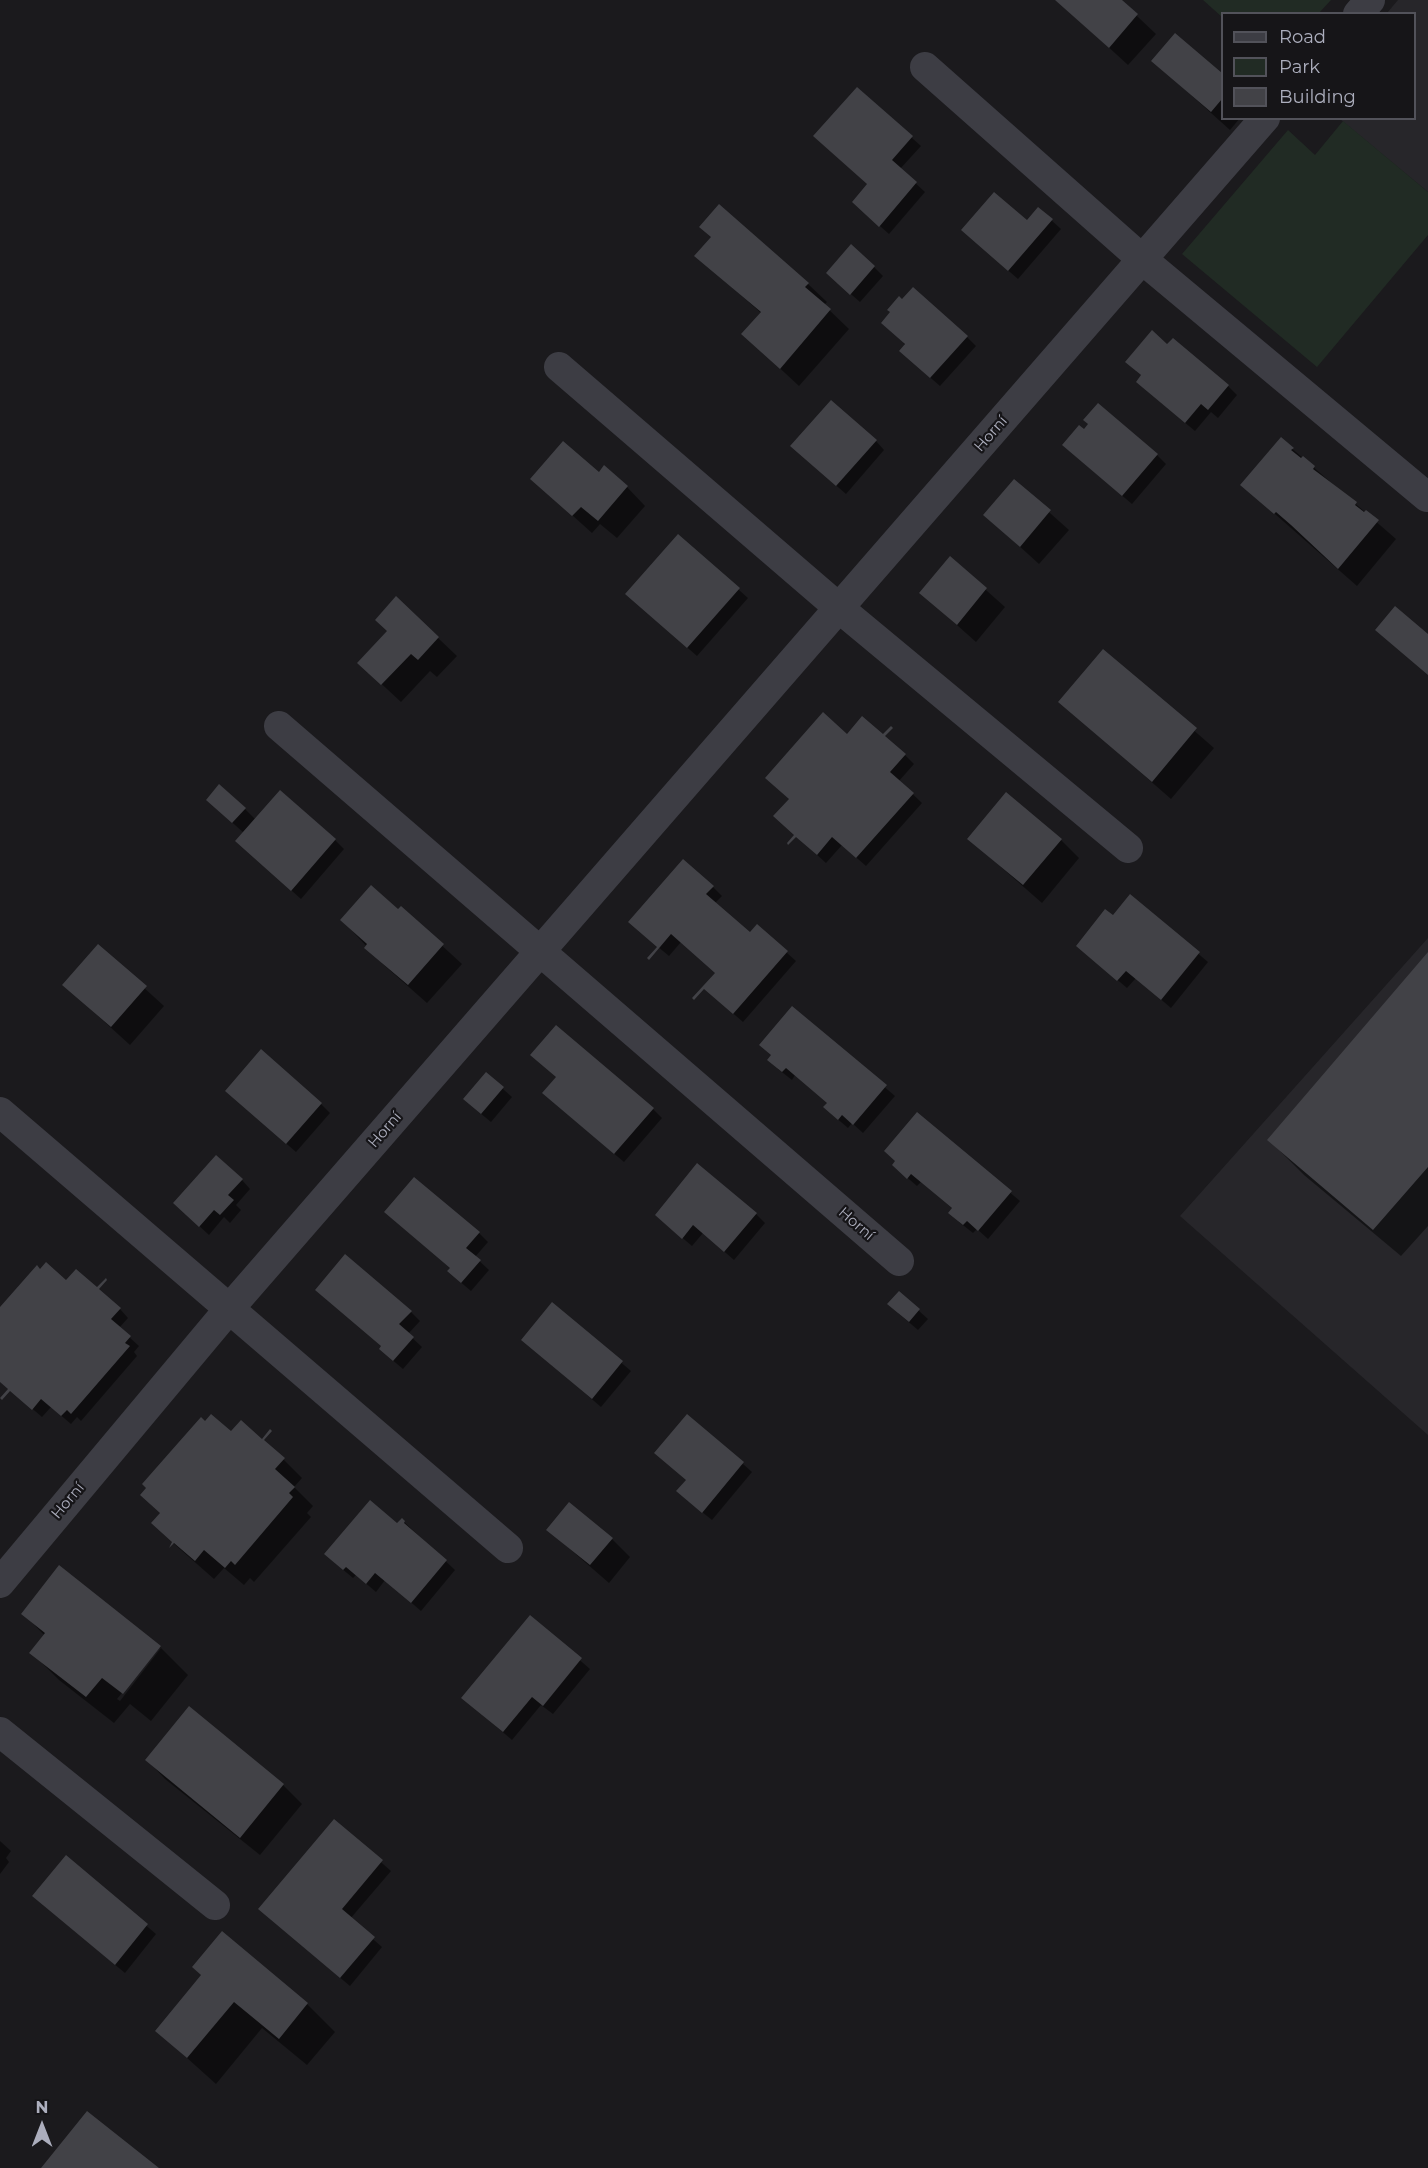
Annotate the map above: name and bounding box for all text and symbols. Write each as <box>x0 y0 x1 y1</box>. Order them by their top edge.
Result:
legend <box>1221 12 1416 120</box>
text: Road <box>1279 26 1326 48</box>
text: Park <box>1279 56 1320 78</box>
text: Building <box>1279 86 1356 108</box>
street label: Horní <box>971 412 1011 456</box>
street label: Horní <box>365 1108 405 1152</box>
street label: Horní <box>834 1204 878 1244</box>
street label: Horní <box>48 1479 88 1523</box>
north arrow <box>12 2096 72 2156</box>
text: N <box>36 2098 48 2117</box>

